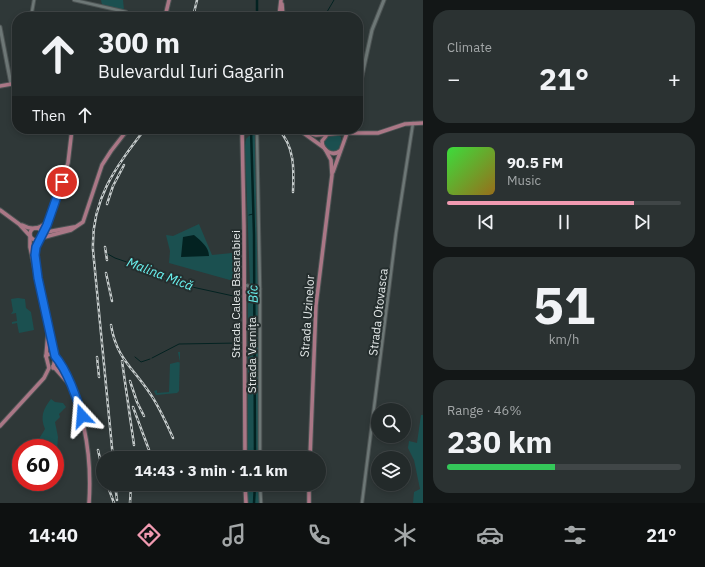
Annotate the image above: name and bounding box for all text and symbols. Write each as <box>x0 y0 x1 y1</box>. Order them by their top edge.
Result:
text: 300 m <box>98 24 180 61</box>
icon: ahead <box>32 28 84 80</box>
text: Climate <box>447 39 492 56</box>
text: 21° <box>539 59 589 98</box>
text: Bulevardul Iuri Gagarin <box>98 60 285 83</box>
text: − <box>447 64 460 93</box>
text: + <box>668 64 681 93</box>
icon: ahead <box>74 104 96 126</box>
text: Then <box>32 106 66 125</box>
text: 90.5 FM <box>507 153 563 172</box>
pin <box>45 165 79 199</box>
icon: arrive <box>51 171 73 193</box>
text: Music <box>507 172 541 189</box>
icon: previous <box>475 211 497 233</box>
icon: pause <box>553 211 575 233</box>
icon: next <box>631 211 653 233</box>
street label: Strada Calea Basarabiei <box>228 230 243 358</box>
water label: Malina Mică <box>124 254 196 294</box>
street label: Strada Otovasca <box>365 267 391 357</box>
text: 51 <box>533 271 595 338</box>
street label: Strada Uzinelor <box>297 274 317 358</box>
water label: Bîc <box>244 284 262 303</box>
street label: Strada Varnița <box>244 316 259 393</box>
text: km/h <box>549 331 579 348</box>
position arrow <box>61 395 103 437</box>
text: Range · 46% <box>447 402 521 419</box>
map controls <box>371 403 411 491</box>
button: search <box>371 403 411 443</box>
text: 230 km <box>447 422 552 461</box>
speed limit sign: 60 <box>12 439 64 491</box>
button: layers <box>371 451 411 491</box>
text: 14:43 · 3 min · 1.1 km <box>134 461 288 480</box>
icon: directions <box>135 521 163 549</box>
icon: music <box>220 521 248 549</box>
icon: phone <box>305 521 333 549</box>
icon: climate <box>391 521 419 549</box>
icon: car <box>476 521 504 549</box>
icon: filters <box>561 521 589 549</box>
text: 14:40 <box>29 524 78 547</box>
text: 21° <box>646 524 676 547</box>

